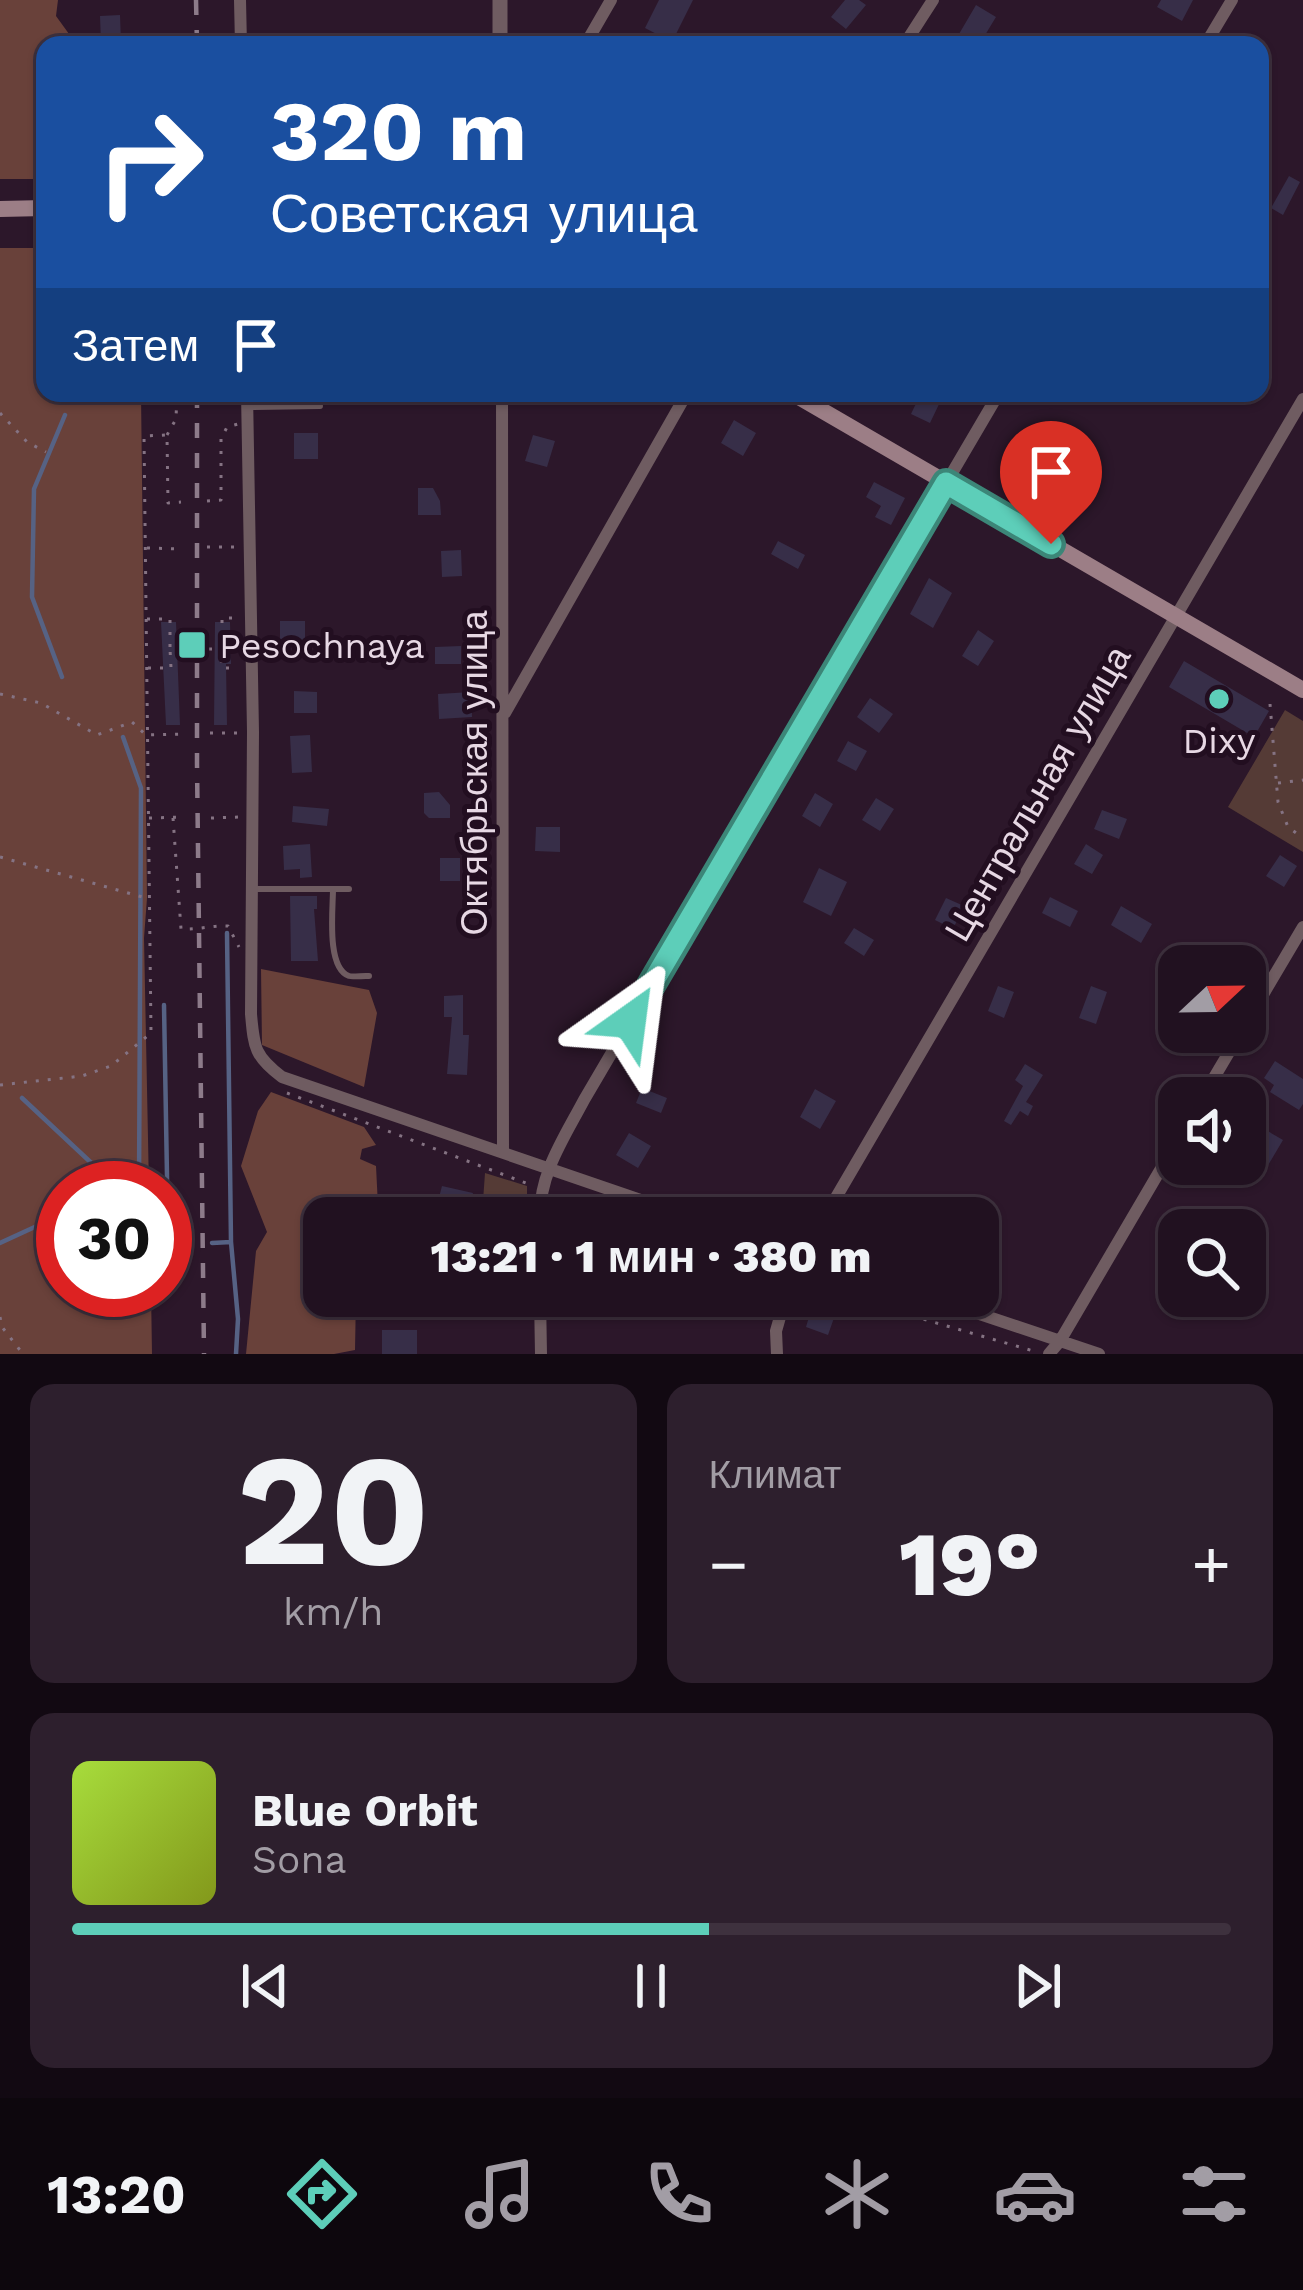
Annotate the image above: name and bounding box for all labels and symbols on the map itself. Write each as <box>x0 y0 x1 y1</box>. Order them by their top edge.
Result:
pin <box>1000 421 1102 544</box>
street label: Октябрьская улица <box>454 610 496 935</box>
place label: Pesochnaya <box>219 625 425 667</box>
marker: Pesochnaya <box>176 629 208 661</box>
street label: Центральная улица <box>936 638 1140 948</box>
marker: Dixy <box>1206 686 1232 712</box>
place label: Dixy <box>1182 720 1256 762</box>
north arrow <box>1158 945 1266 1053</box>
position arrow <box>567 958 693 1084</box>
speed limit sign: 30 <box>36 1161 192 1317</box>

